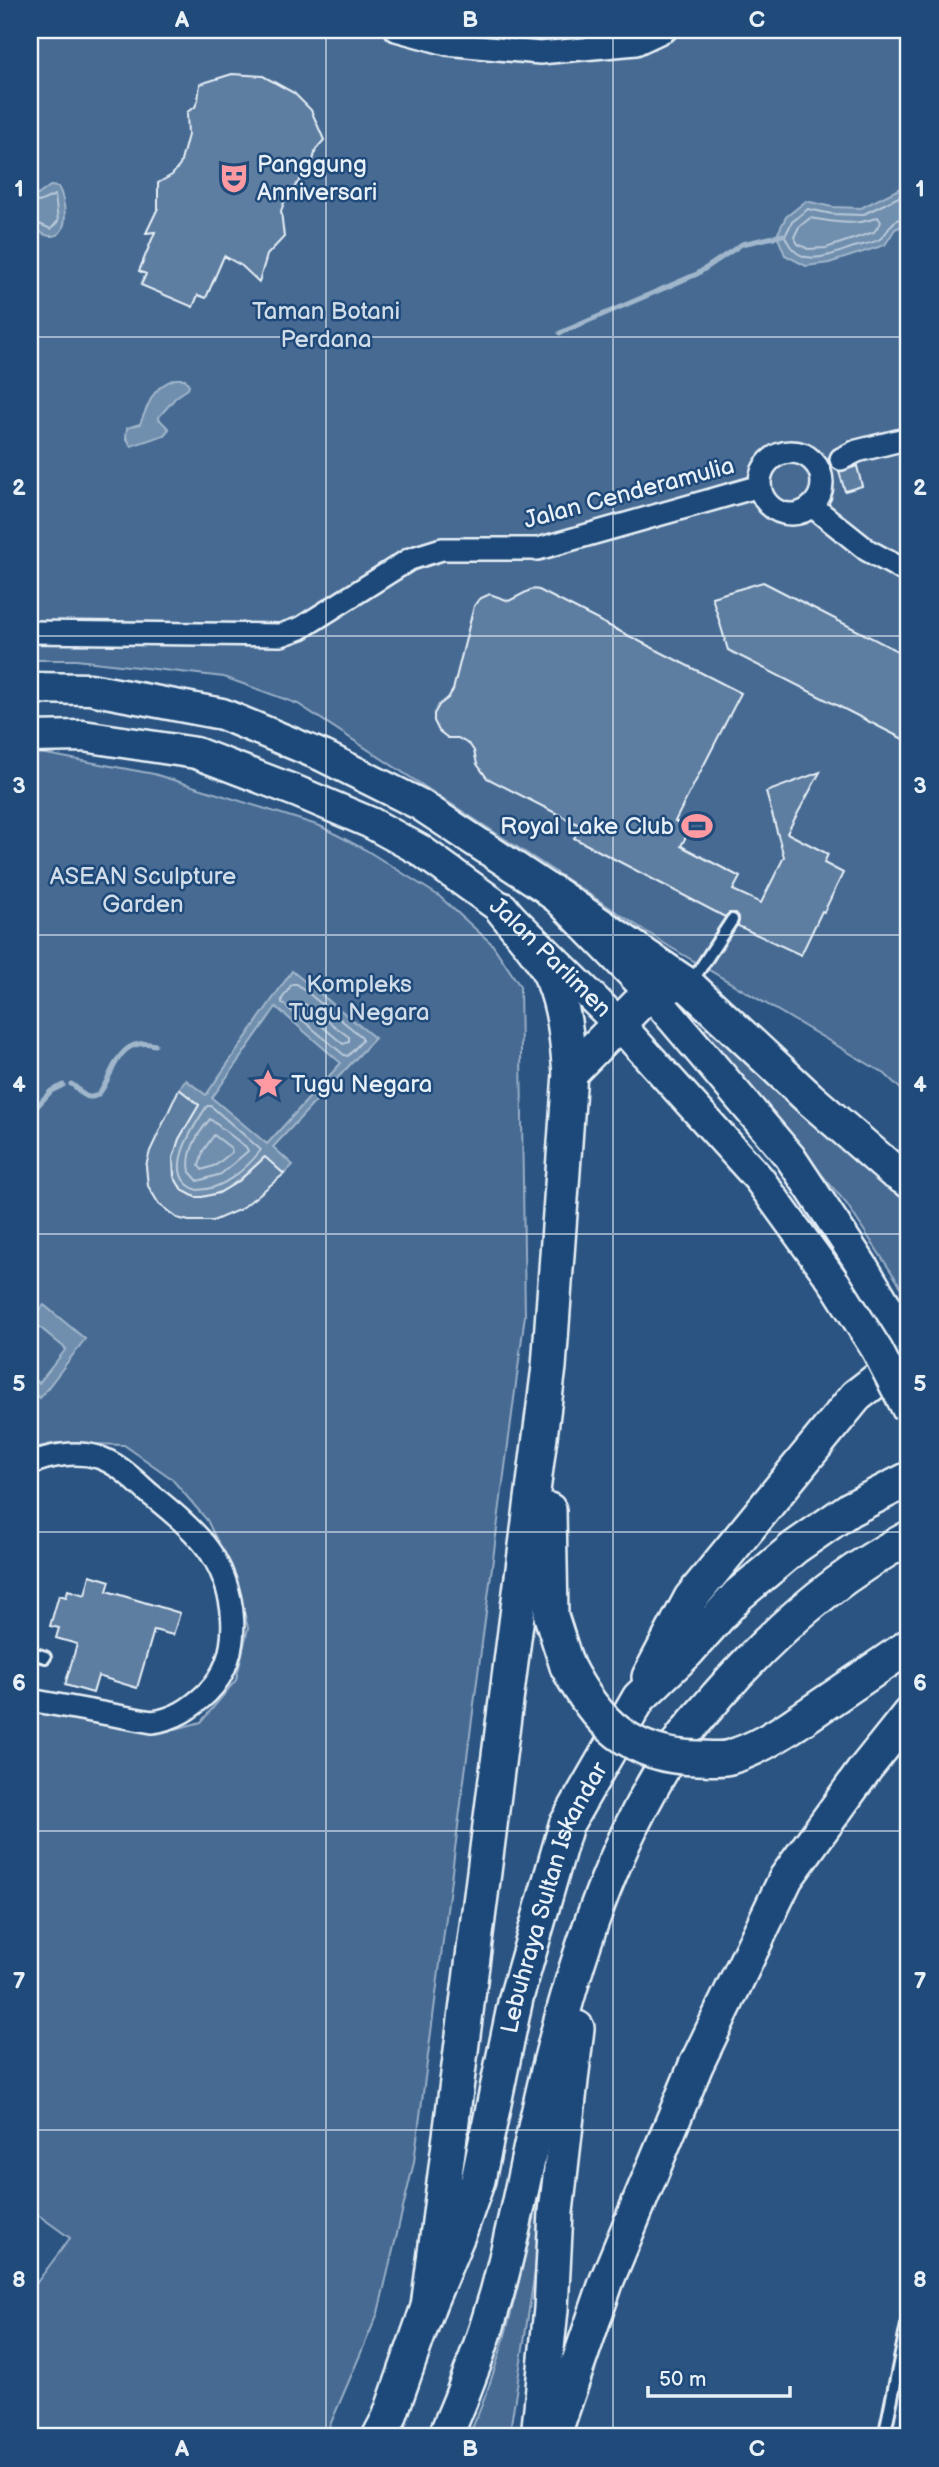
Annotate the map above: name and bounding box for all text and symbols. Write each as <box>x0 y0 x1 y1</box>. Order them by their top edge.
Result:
text: A <box>174 6 190 34</box>
text: B <box>462 6 478 34</box>
text: C <box>749 6 765 34</box>
place label: Panggung Anniversari <box>257 150 377 207</box>
theatre icon: Panggung Anniversari <box>217 161 251 195</box>
text: 1 <box>14 175 24 203</box>
text: 1 <box>915 175 925 203</box>
park label: Taman Botani Perdana <box>252 297 400 354</box>
street label: Jalan Cenderamulia <box>521 451 737 535</box>
text: 2 <box>12 474 26 502</box>
text: 2 <box>913 474 927 502</box>
text: 3 <box>12 772 26 800</box>
text: 3 <box>913 772 927 800</box>
sports icon: Royal Lake Club <box>680 809 714 843</box>
place label: Royal Lake Club <box>500 812 674 841</box>
park label: ASEAN Sculpture Garden <box>50 862 236 919</box>
street label: Jalan Parlimen <box>484 891 618 1023</box>
park label: Kompleks Tugu Negara <box>288 970 430 1027</box>
place icon: Tugu Negara <box>251 1067 285 1101</box>
place label: Tugu Negara <box>291 1070 432 1099</box>
text: 4 <box>12 1071 26 1099</box>
text: 4 <box>913 1071 927 1099</box>
text: 5 <box>12 1370 26 1398</box>
text: 5 <box>913 1370 927 1398</box>
text: 6 <box>12 1669 26 1697</box>
text: 6 <box>913 1669 927 1697</box>
street label: Lebuhraya Sultan Iskandar <box>495 1756 614 2036</box>
text: 7 <box>13 1967 26 1995</box>
text: 7 <box>914 1967 927 1995</box>
text: 8 <box>12 2266 26 2294</box>
text: 8 <box>913 2266 927 2294</box>
scale bar <box>648 2355 790 2399</box>
text: 50 m <box>659 2367 706 2392</box>
text: A <box>174 2435 190 2463</box>
text: B <box>462 2435 478 2463</box>
text: C <box>749 2435 765 2463</box>

